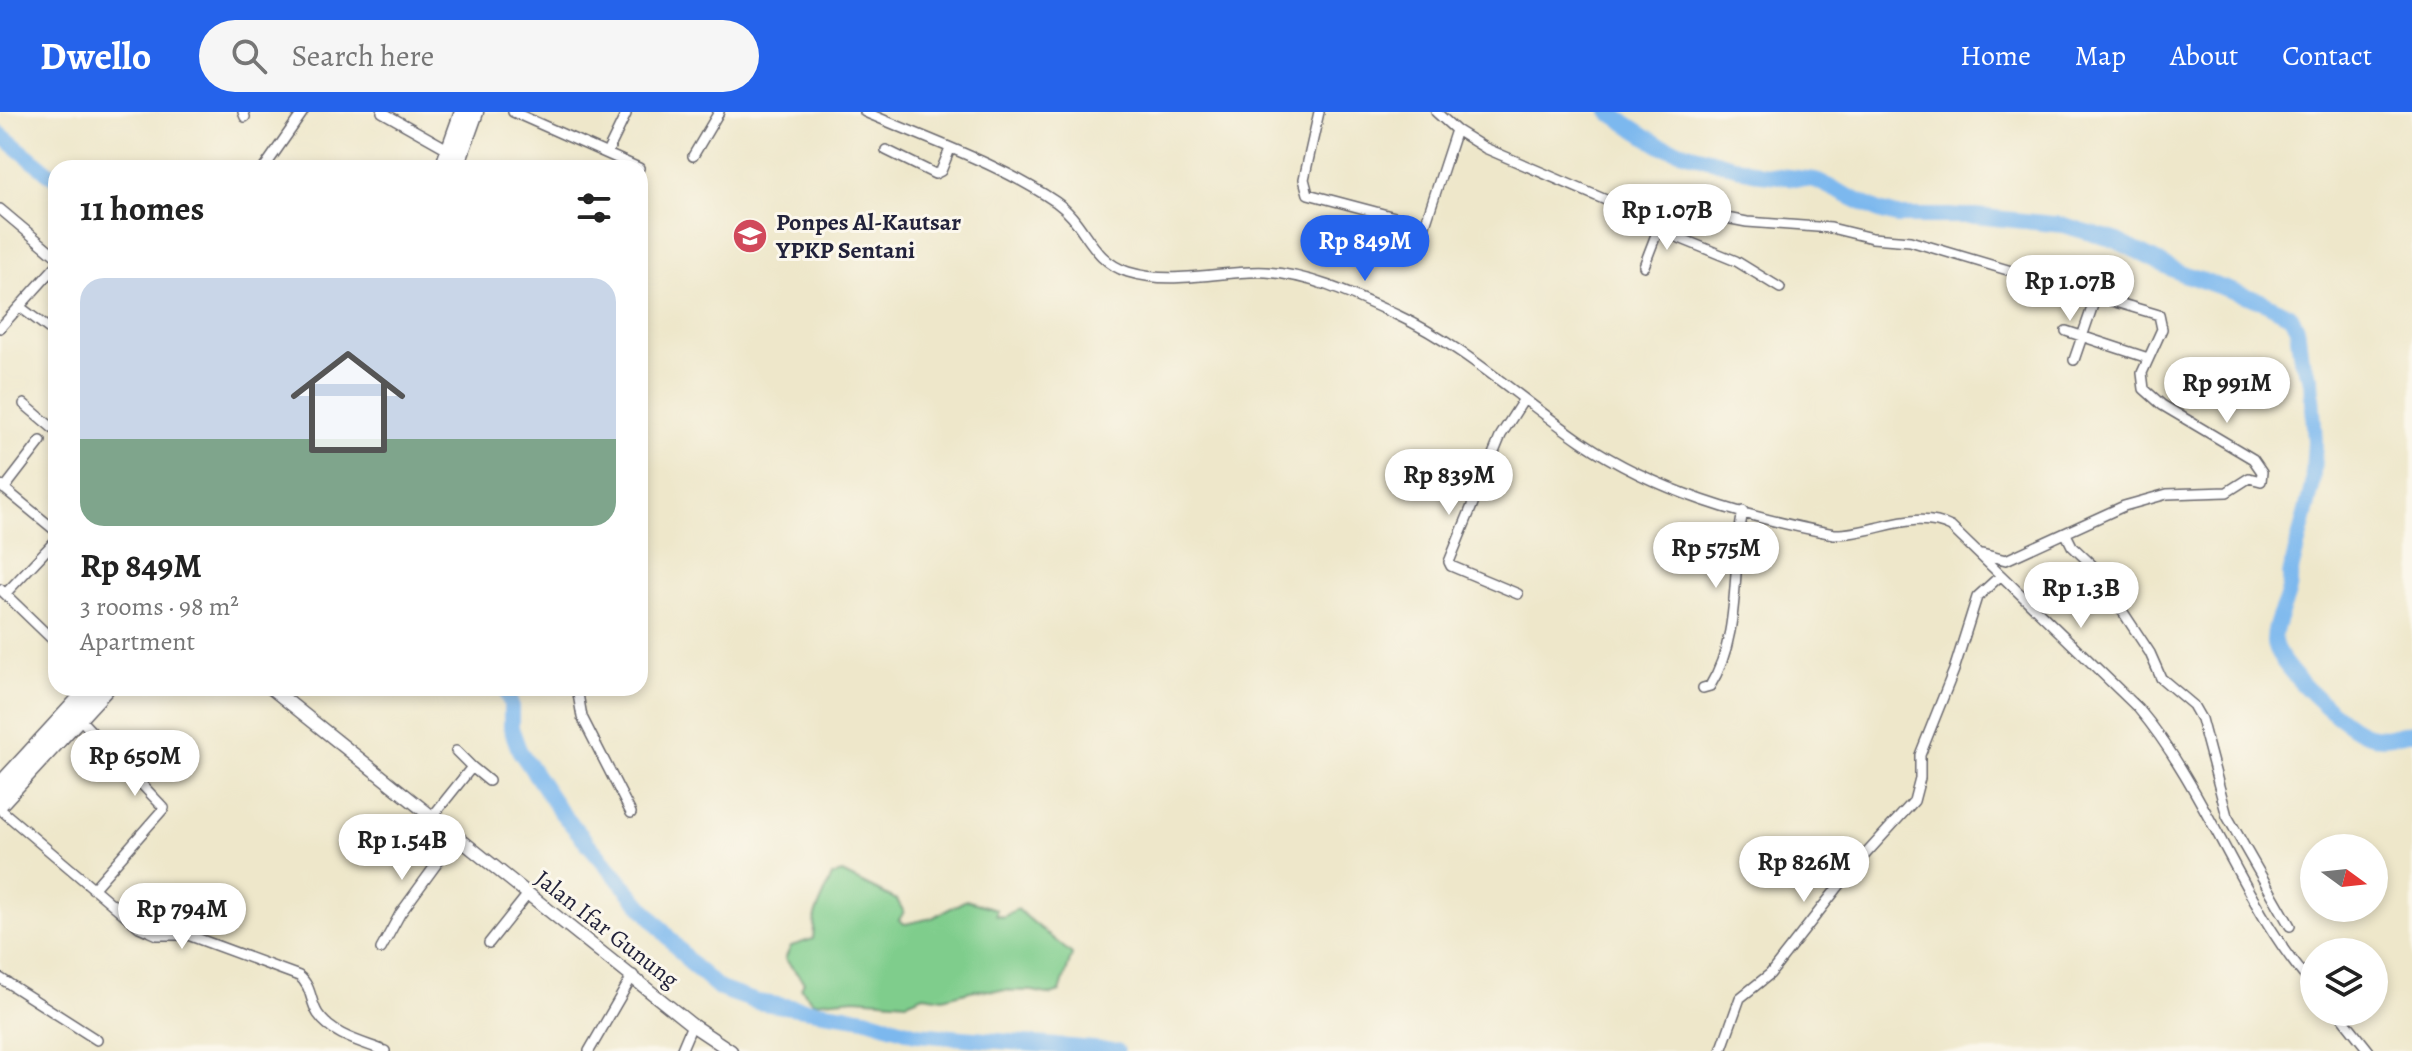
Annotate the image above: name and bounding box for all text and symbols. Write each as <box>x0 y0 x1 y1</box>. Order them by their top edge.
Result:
search box <box>199 20 759 92</box>
text: Dwello <box>40 30 151 82</box>
icon: search <box>227 34 271 78</box>
text: Search here <box>291 36 434 76</box>
text: Home <box>1960 37 2031 75</box>
text: Map <box>2075 37 2126 75</box>
text: About <box>2170 37 2238 75</box>
text: Contact <box>2282 37 2372 75</box>
pin: Rp 1.07B <box>1584 184 1750 252</box>
text: 11 homes <box>80 185 204 232</box>
icon: filters <box>572 186 616 230</box>
text: Rp 1.07B <box>1621 192 1713 227</box>
place label: Ponpes Al-Kautsar YPKP Sentani <box>775 206 961 266</box>
pin: Rp 849M <box>1291 215 1439 283</box>
school or university icon: Ponpes Al-Kautsar YPKP Sentani <box>731 217 769 255</box>
text: Rp 849M <box>1318 223 1412 258</box>
pin: Rp 1.07B <box>1987 255 2153 323</box>
text: Rp 1.07B <box>2024 263 2116 298</box>
icon: home <box>276 330 420 474</box>
pin: Rp 991M <box>2153 357 2301 425</box>
text: Rp 991M <box>2182 365 2272 400</box>
pin: Rp 839M <box>1375 449 1523 517</box>
text: Rp 839M <box>1403 457 1495 492</box>
pin: Rp 575M <box>1642 522 1790 590</box>
text: Rp 575M <box>1671 530 1761 565</box>
text: Rp 849M <box>80 542 202 589</box>
pin: Rp 1.3B <box>2007 562 2155 630</box>
text: Rp 1.3B <box>2042 570 2120 605</box>
text: 3 rooms · 98 m² <box>80 589 239 624</box>
text: Apartment <box>80 624 195 659</box>
pin: Rp 650M <box>61 730 209 798</box>
text: Rp 650M <box>89 738 181 773</box>
pin: Rp 1.54B <box>319 814 485 882</box>
text: Rp 1.54B <box>357 822 447 857</box>
north arrow <box>2300 834 2388 922</box>
map controls <box>2300 834 2388 1026</box>
pin: Rp 826M <box>1730 836 1878 904</box>
text: Rp 826M <box>1757 844 1851 879</box>
street label: Jalan Ifar Gunung <box>528 863 686 995</box>
pin: Rp 794M <box>108 883 256 951</box>
text: Rp 794M <box>136 891 228 926</box>
button: layers <box>2300 938 2388 1026</box>

